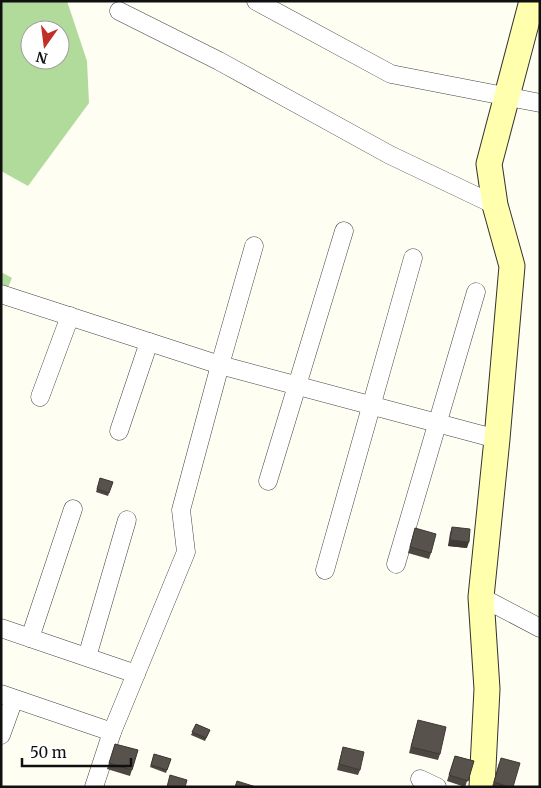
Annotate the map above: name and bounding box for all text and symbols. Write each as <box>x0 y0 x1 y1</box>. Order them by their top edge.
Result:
north arrow <box>20 20 70 70</box>
text: N <box>34 48 49 68</box>
scale bar <box>22 736 131 768</box>
text: 50 m <box>30 743 67 762</box>

